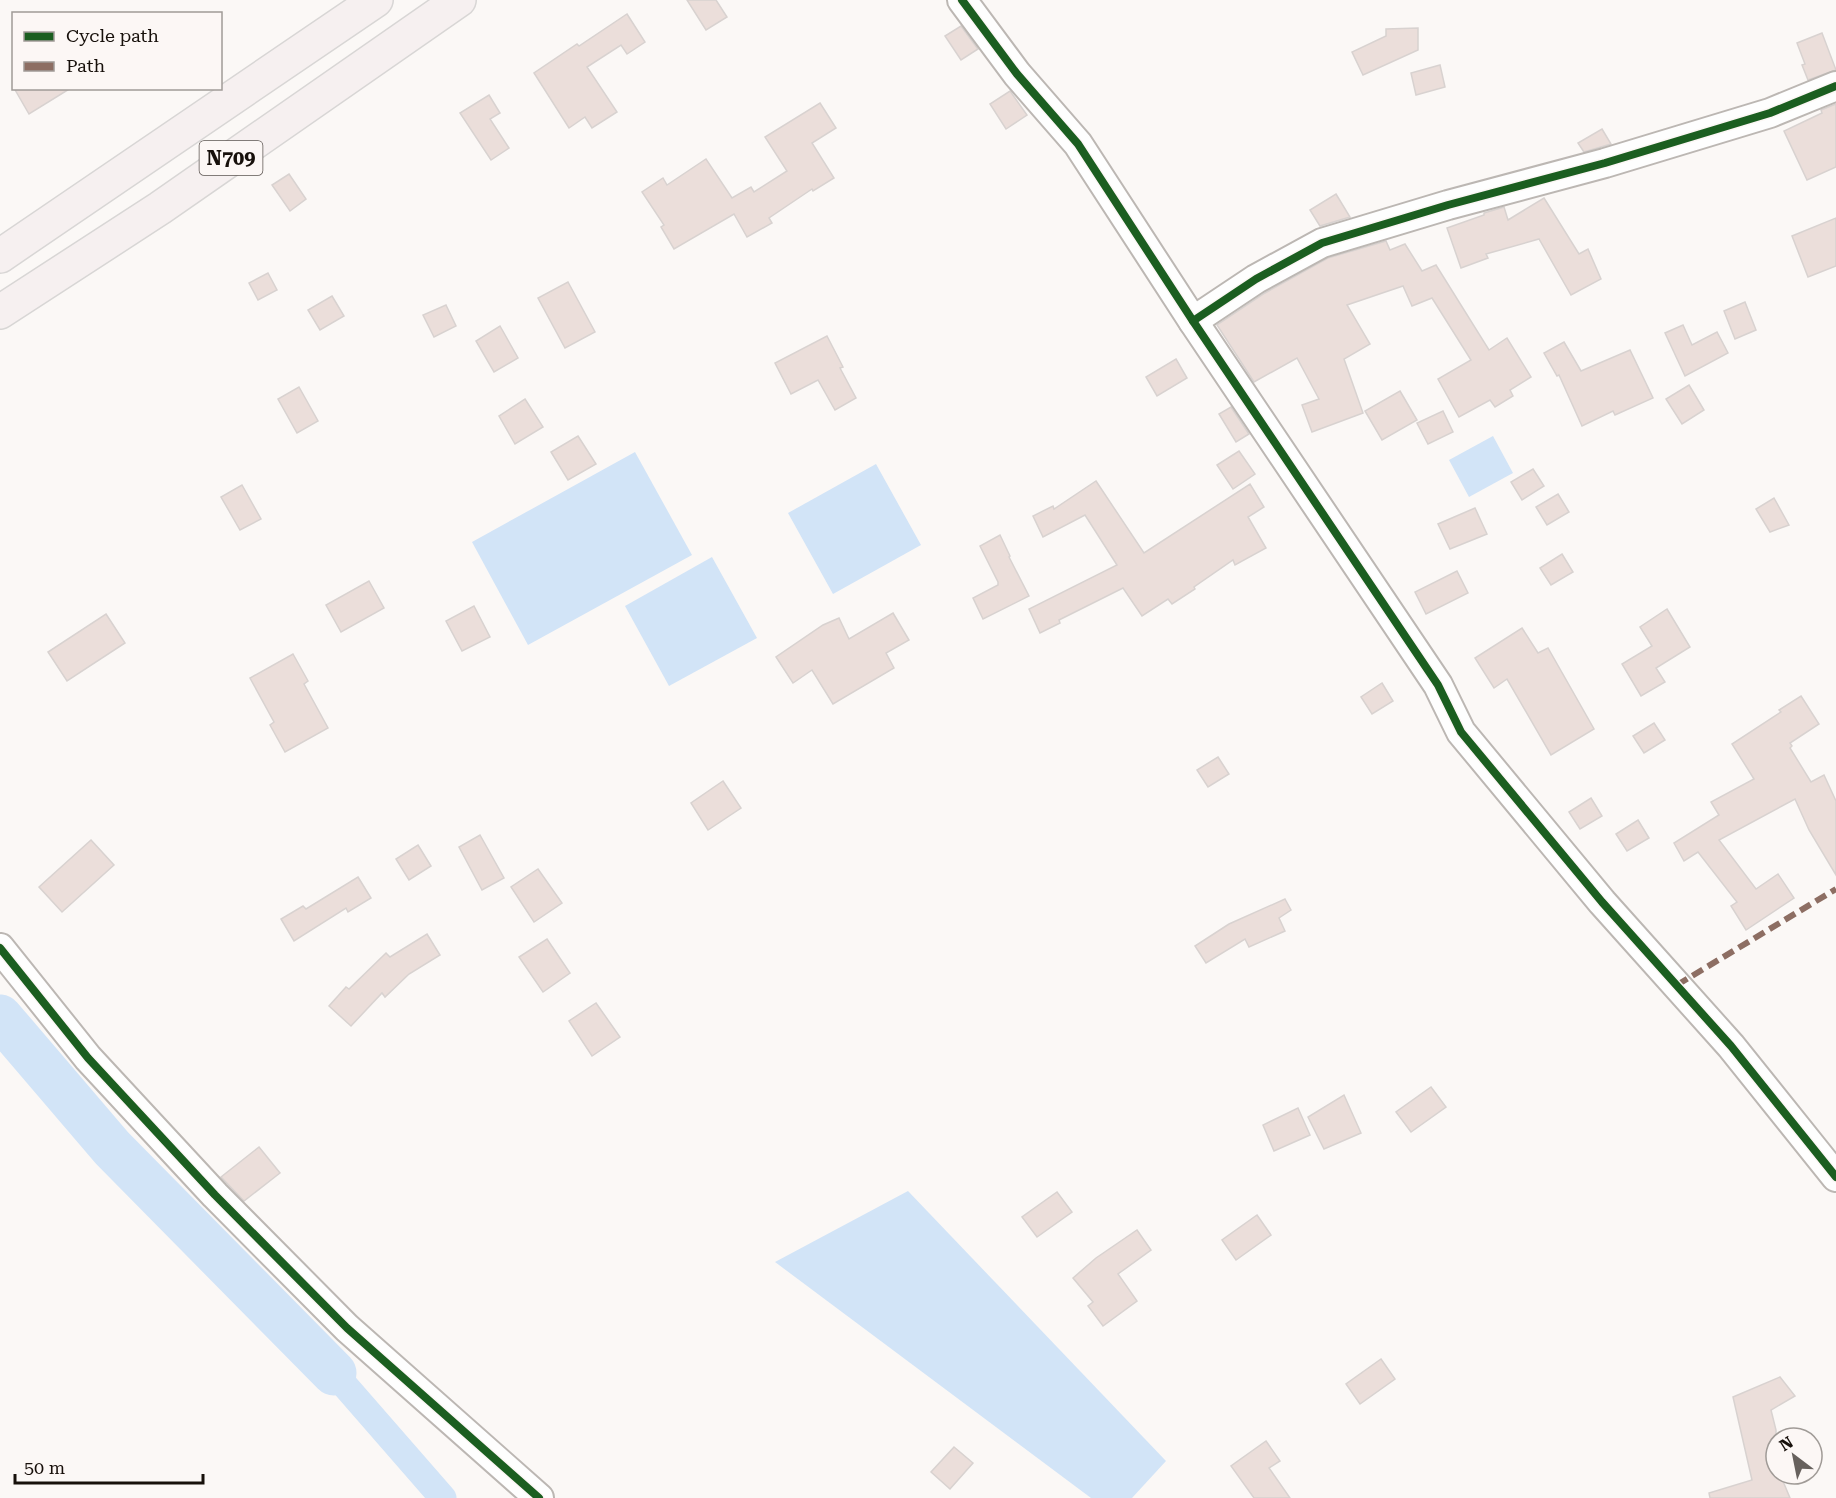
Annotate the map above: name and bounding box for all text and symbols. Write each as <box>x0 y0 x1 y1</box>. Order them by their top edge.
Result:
legend <box>12 12 222 90</box>
text: Cycle path <box>66 25 159 46</box>
text: Path <box>66 55 105 76</box>
road number: N709 <box>200 141 262 175</box>
north arrow <box>1764 1426 1824 1486</box>
text: N <box>1776 1432 1797 1455</box>
scale bar <box>15 1447 202 1485</box>
text: 50 m <box>24 1457 65 1478</box>

